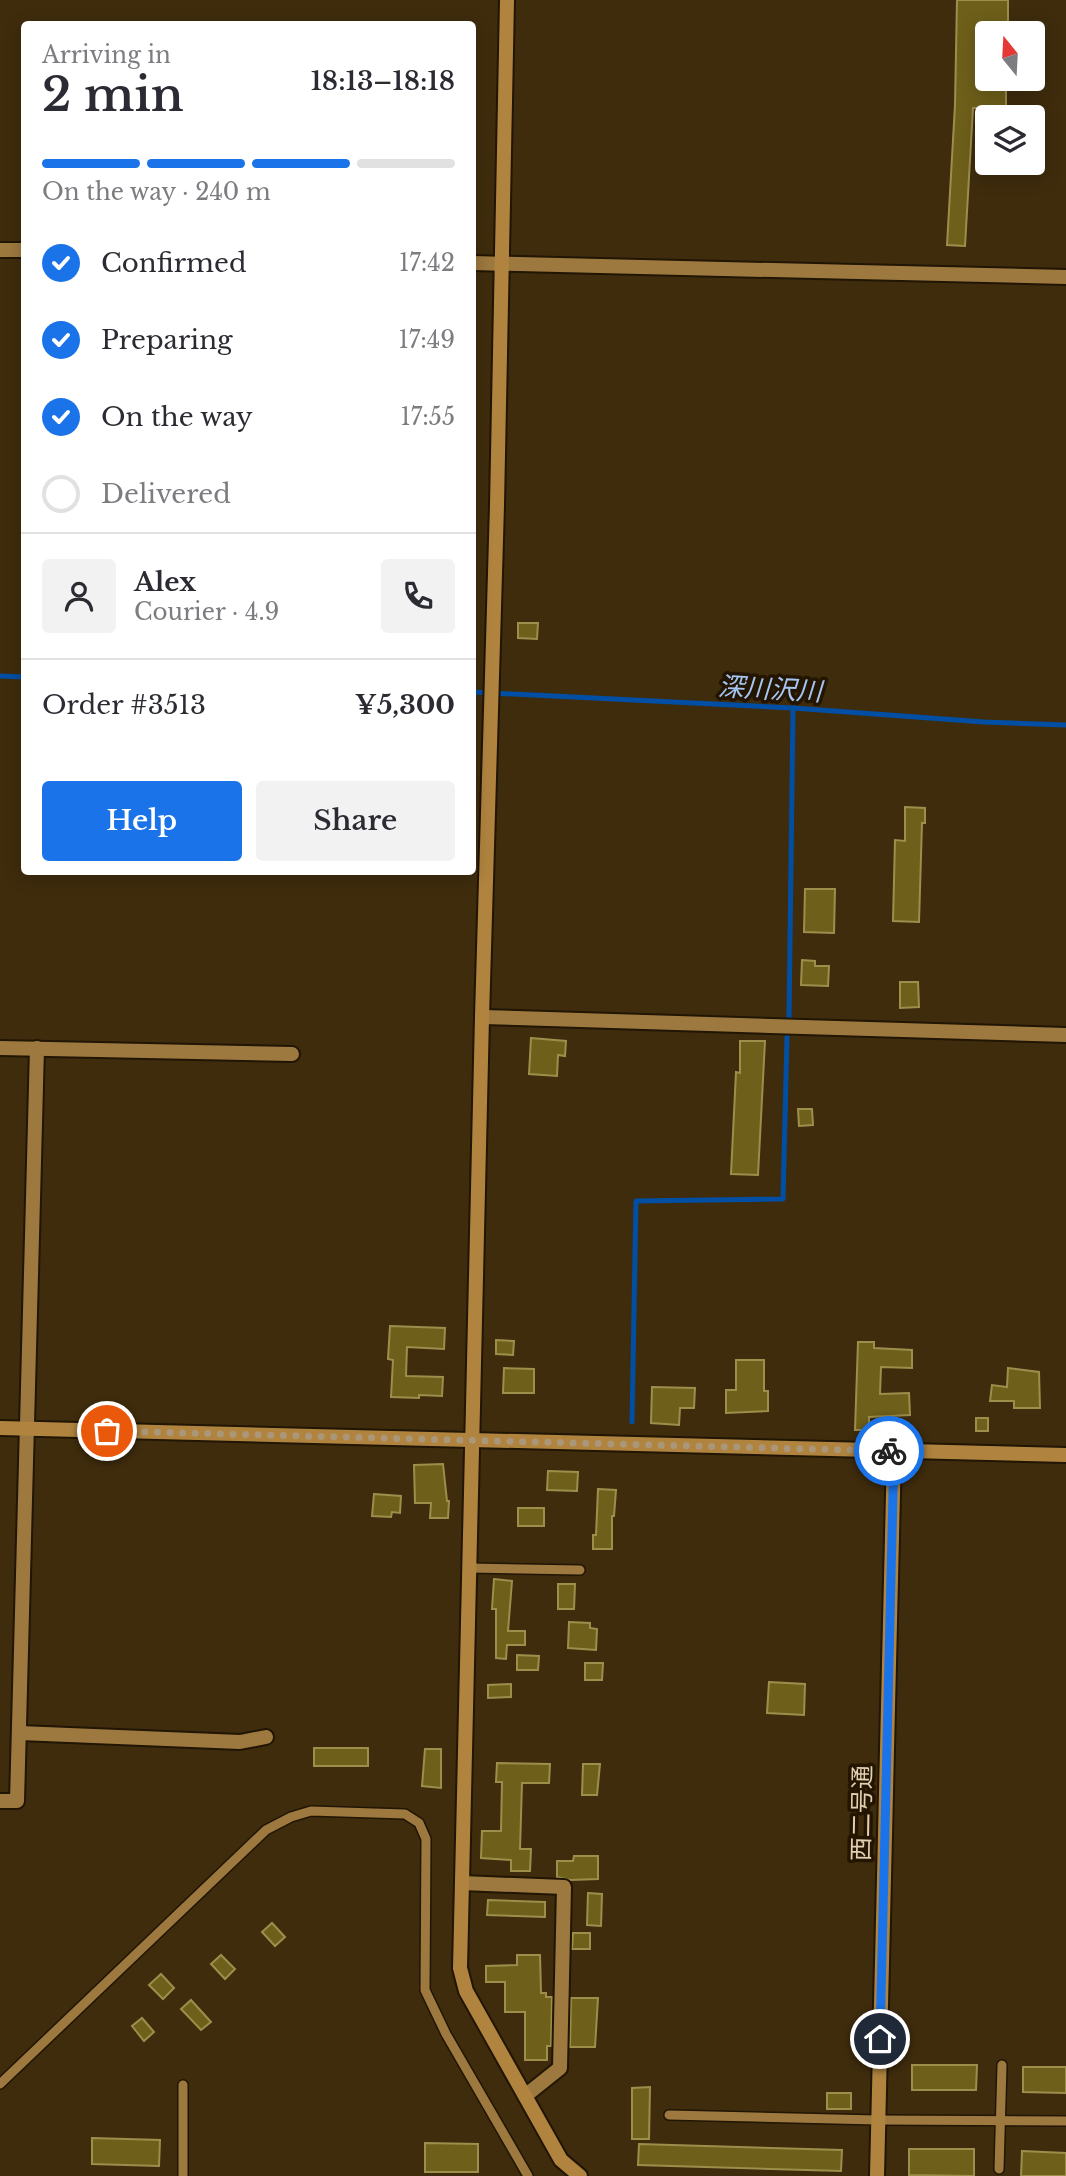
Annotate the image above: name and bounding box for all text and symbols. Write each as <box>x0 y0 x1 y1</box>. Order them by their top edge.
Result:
north arrow <box>975 21 1045 91</box>
map controls <box>975 21 1045 175</box>
text: Arriving in <box>42 41 171 69</box>
text: 18:13–18:18 <box>310 65 455 97</box>
text: 2 min <box>42 66 184 123</box>
button: layers <box>975 105 1045 175</box>
text: On the way · 240 m <box>42 178 271 206</box>
icon: check <box>42 244 80 282</box>
text: Confirmed <box>101 247 246 279</box>
text: 17:42 <box>399 249 455 277</box>
icon: check <box>42 321 80 359</box>
text: Preparing <box>101 324 233 356</box>
text: 17:49 <box>398 326 455 354</box>
icon: check <box>42 398 80 436</box>
text: On the way <box>101 401 253 433</box>
text: 17:55 <box>401 403 455 431</box>
text: Delivered <box>101 478 231 510</box>
button: person <box>42 559 116 633</box>
button: phone <box>381 559 455 633</box>
text: Alex <box>134 566 196 598</box>
text: Courier · 4.9 <box>134 598 279 626</box>
water label: 深川沢川 <box>717 670 826 708</box>
text: Order #3513 <box>42 689 206 721</box>
text: ¥5,300 <box>355 689 455 721</box>
button: Help <box>42 781 242 861</box>
button: Share <box>256 781 455 861</box>
pin <box>77 1401 137 1461</box>
icon: bag <box>88 1412 126 1450</box>
courier <box>854 1416 924 1486</box>
icon: bike <box>870 1432 908 1470</box>
street label: 西二号通 <box>846 1765 877 1861</box>
pin <box>850 2009 910 2069</box>
icon: home <box>861 2020 899 2058</box>

